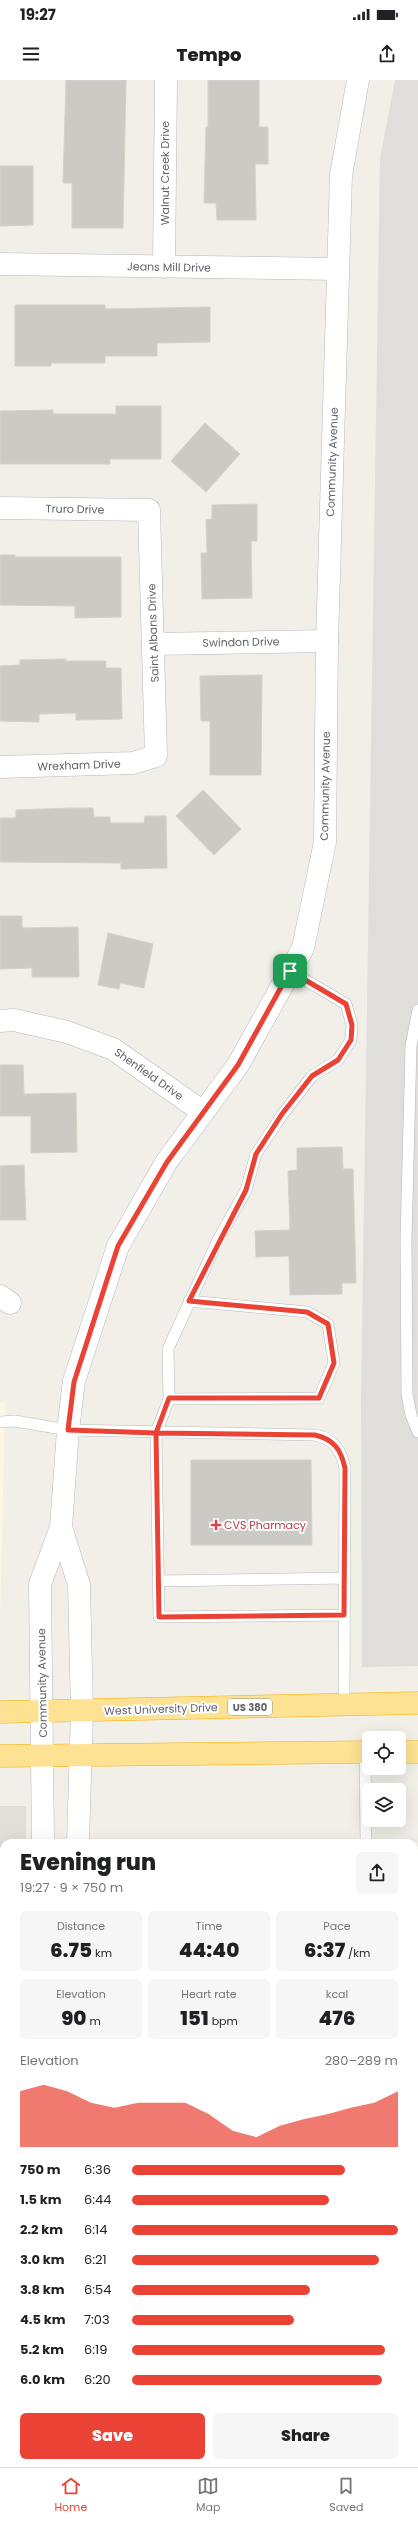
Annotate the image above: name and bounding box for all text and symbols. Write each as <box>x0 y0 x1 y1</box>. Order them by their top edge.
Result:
text: 19:27 <box>20 4 56 25</box>
text: Tempo <box>177 42 241 67</box>
icon: menu <box>20 43 42 65</box>
icon: share <box>376 43 398 65</box>
street label: Walnut Creek Drive <box>157 121 173 225</box>
street label: Jeans Mill Drive <box>127 258 211 276</box>
street label: Community Avenue <box>322 407 342 517</box>
street label: Truro Drive <box>45 500 105 518</box>
street label: Saint Albans Drive <box>143 583 163 683</box>
street label: Swindon Drive <box>202 633 280 651</box>
street label: Community Avenue <box>316 731 334 841</box>
street label: Wrexham Drive <box>37 756 121 774</box>
pin <box>273 954 307 988</box>
icon: arrive <box>279 960 301 982</box>
street label: Shenfield Drive <box>111 1044 187 1104</box>
place label: CVS Pharmacy <box>224 1517 307 1533</box>
marker: CVS Pharmacy <box>211 1520 221 1530</box>
street label: Community Avenue <box>33 1628 51 1738</box>
street label: West University Drive <box>104 1699 218 1719</box>
road number: US 380 <box>228 1699 272 1715</box>
map controls <box>362 1731 406 1827</box>
button: locate <box>362 1731 406 1775</box>
button: layers <box>362 1783 406 1827</box>
text: Evening run <box>20 1847 156 1878</box>
button: share <box>356 1852 398 1894</box>
text: 19:27 · 9 × 750 m <box>20 1878 123 1897</box>
text: Distance <box>57 1918 105 1934</box>
text: Time <box>196 1918 222 1934</box>
text: Pace <box>323 1918 351 1934</box>
text: 6.75 <box>50 1936 92 1964</box>
text: 44:40 <box>179 1936 239 1964</box>
text: 6:37 <box>304 1936 345 1964</box>
text: km <box>92 1945 112 1961</box>
text: /km <box>345 1945 370 1961</box>
text: Elevation <box>56 1986 106 2002</box>
text: Heart rate <box>181 1986 237 2002</box>
text: kcal <box>326 1986 348 2002</box>
text: 90 <box>61 2004 86 2032</box>
text: 151 <box>180 2004 209 2032</box>
text: 476 <box>319 2004 355 2032</box>
text: m <box>86 2013 101 2029</box>
text: bpm <box>209 2013 238 2029</box>
text: Elevation <box>20 2051 79 2070</box>
text: 280–289 m <box>325 2051 398 2070</box>
text: 750 m <box>20 2160 60 2179</box>
text: 6:36 <box>84 2160 111 2179</box>
text: 1.5 km <box>20 2190 62 2209</box>
text: 6:44 <box>84 2190 111 2209</box>
text: 2.2 km <box>20 2220 63 2239</box>
text: 6:14 <box>84 2220 107 2239</box>
text: 3.0 km <box>20 2250 65 2269</box>
text: 6:21 <box>84 2250 107 2269</box>
text: 3.8 km <box>20 2280 65 2299</box>
text: 6:54 <box>84 2280 111 2299</box>
text: 4.5 km <box>20 2310 65 2329</box>
text: 7:03 <box>84 2310 110 2329</box>
text: 5.2 km <box>20 2340 64 2359</box>
text: 6:19 <box>84 2340 107 2359</box>
text: 6.0 km <box>20 2370 65 2389</box>
text: 6:20 <box>84 2370 111 2389</box>
button: Save <box>20 2413 205 2459</box>
button: Share <box>213 2413 398 2459</box>
tab: Home <box>54 2475 87 2516</box>
tab: Map <box>196 2475 220 2516</box>
tab: Saved <box>329 2475 364 2516</box>

